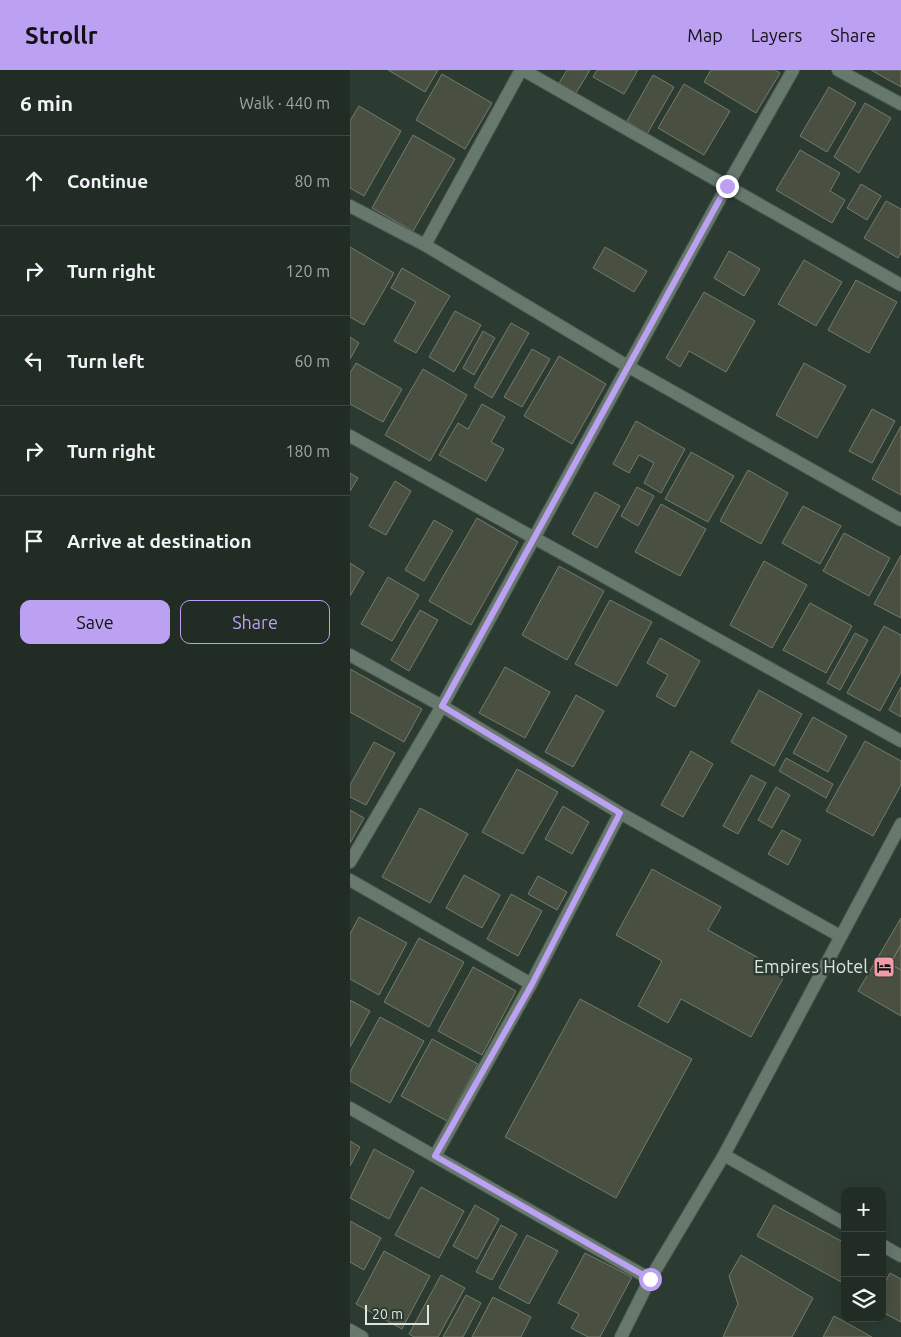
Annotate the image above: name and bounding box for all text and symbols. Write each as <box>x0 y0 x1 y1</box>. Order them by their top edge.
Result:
text: Strollr <box>25 22 98 49</box>
text: Map <box>687 25 723 45</box>
text: Layers <box>751 25 802 45</box>
text: Share <box>830 25 876 45</box>
text: 6 min <box>20 91 73 115</box>
text: Walk · 440 m <box>239 94 330 112</box>
icon: ahead <box>20 167 48 195</box>
text: Continue <box>67 170 148 192</box>
text: 80 m <box>294 172 330 190</box>
route end <box>716 175 739 198</box>
icon: right <box>20 257 48 285</box>
text: Turn right <box>67 260 155 282</box>
text: 120 m <box>285 262 330 280</box>
icon: left <box>20 347 48 375</box>
text: Turn left <box>67 350 145 372</box>
text: 60 m <box>294 352 330 370</box>
icon: right <box>20 437 48 465</box>
text: Turn right <box>67 440 155 462</box>
text: 180 m <box>285 442 330 460</box>
icon: arrive <box>20 527 48 555</box>
text: Arrive at destination <box>67 530 252 552</box>
button: Save <box>20 600 170 644</box>
button: Share <box>180 600 330 644</box>
hotel icon: Empires Hotel <box>872 955 896 979</box>
place label: Empires Hotel <box>754 956 868 976</box>
map controls <box>841 1187 886 1322</box>
button: + <box>841 1187 886 1232</box>
button: − <box>841 1232 886 1277</box>
route start <box>639 1268 662 1291</box>
button: layers <box>841 1277 886 1322</box>
scale bar <box>365 1302 429 1325</box>
text: 20 m <box>372 1306 403 1322</box>

